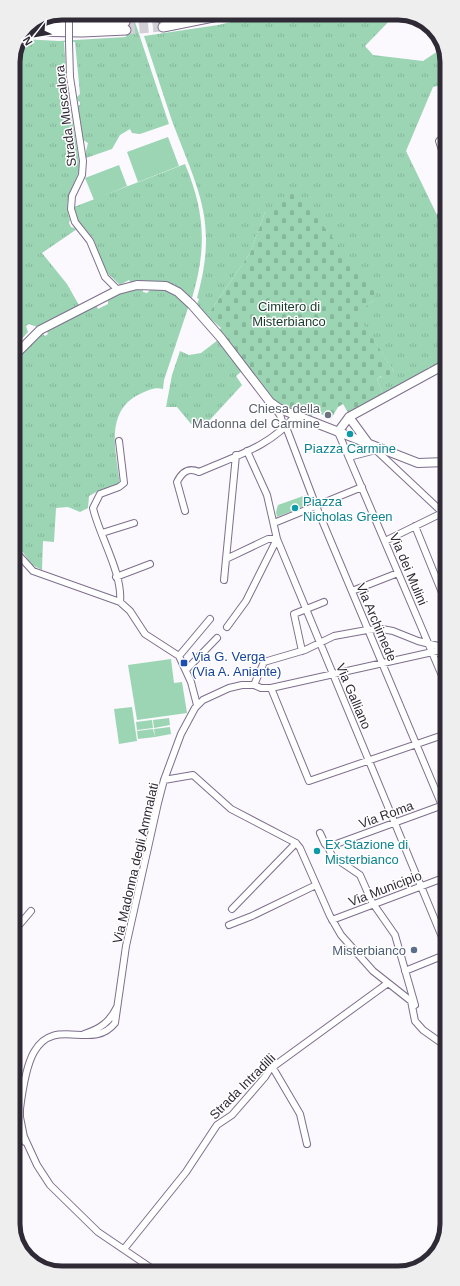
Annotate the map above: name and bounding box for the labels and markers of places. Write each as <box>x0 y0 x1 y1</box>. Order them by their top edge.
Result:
place label: Chiesa della Madonna del Carmine <box>192 401 321 431</box>
marker: Chiesa della Madonna del Carmine <box>323 410 333 420</box>
marker: Piazza Carmine <box>345 429 355 439</box>
place label: Piazza Carmine <box>304 441 396 456</box>
place label: Piazza Nicholas Green <box>303 494 393 524</box>
marker: Piazza Nicholas Green <box>290 503 300 513</box>
place label: Via G. Verga (Via A. Aniante) <box>192 649 281 679</box>
marker: Via G. Verga (Via A. Aniante) <box>179 658 189 668</box>
place label: Ex Stazione di Misterbianco <box>325 837 408 867</box>
marker: Ex Stazione di Misterbianco <box>312 846 322 856</box>
place label: Misterbianco <box>332 943 406 958</box>
marker: Misterbianco <box>409 945 419 955</box>

